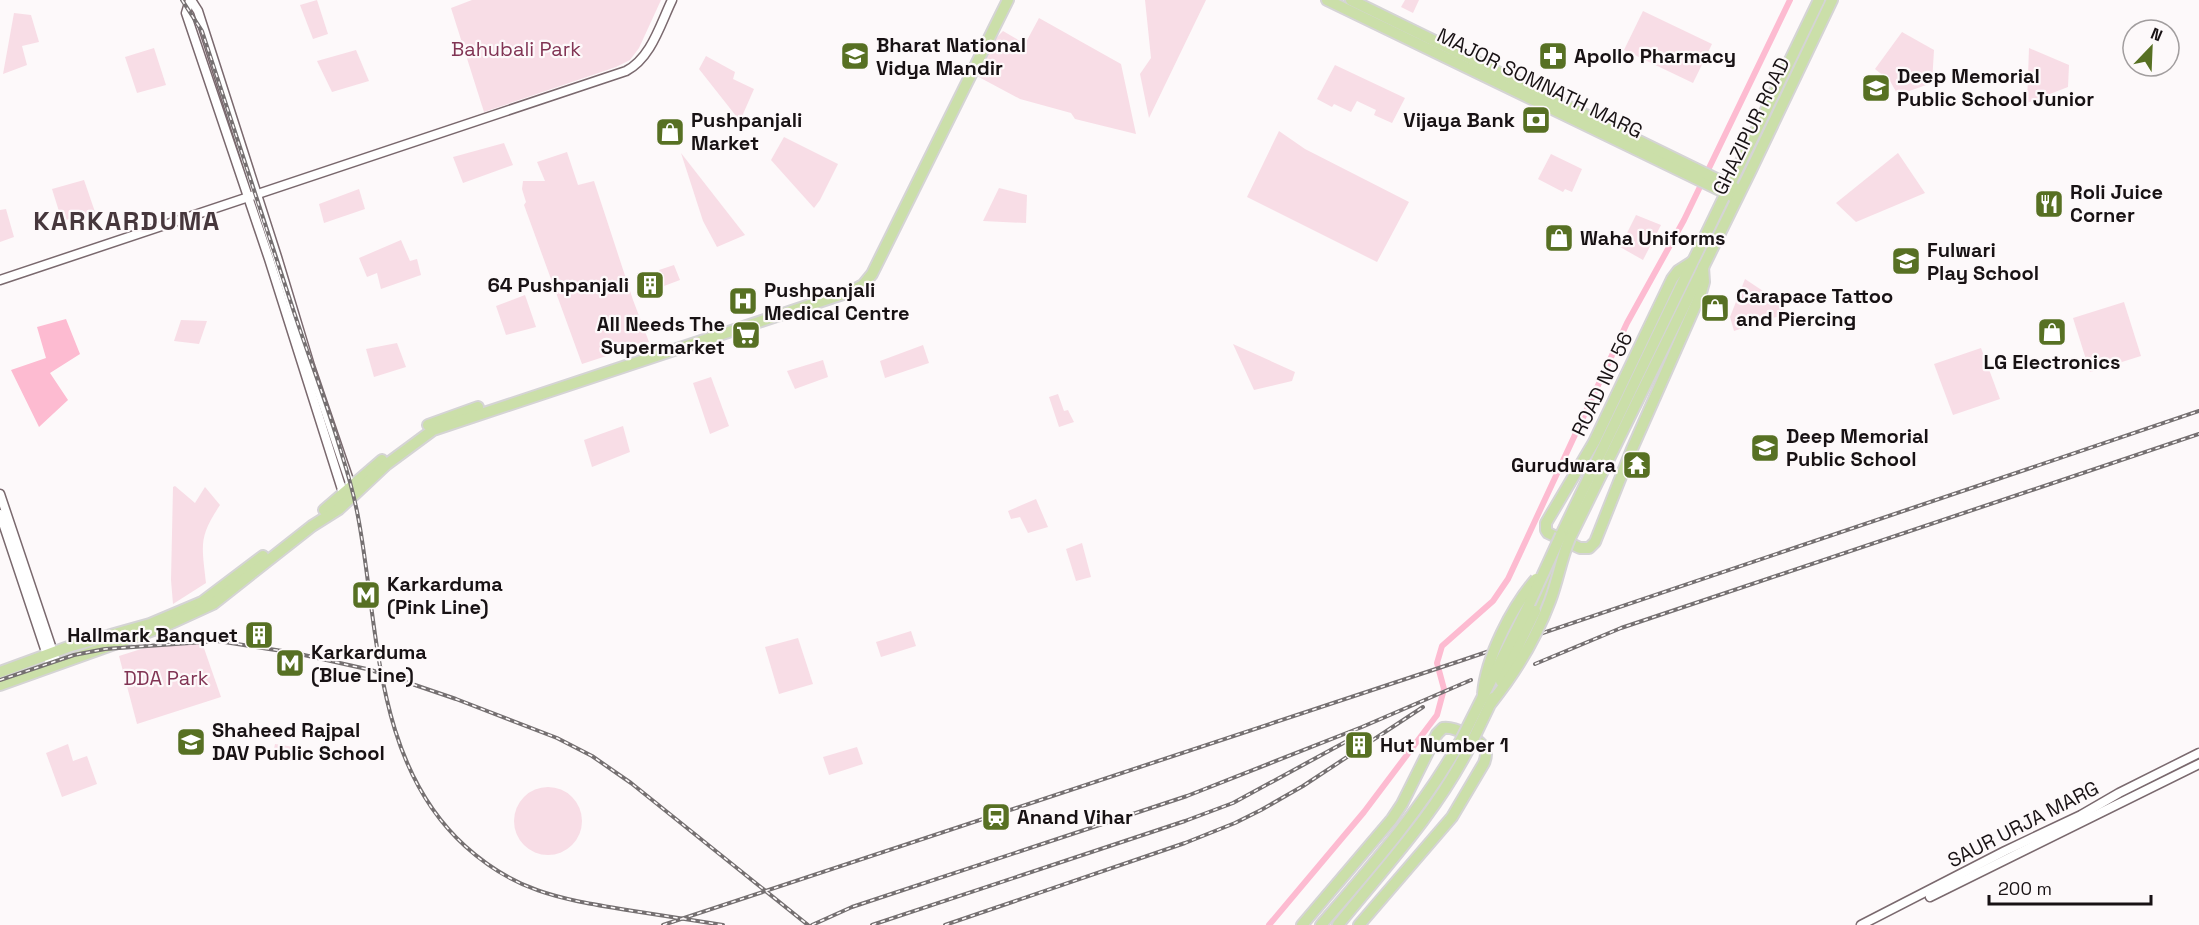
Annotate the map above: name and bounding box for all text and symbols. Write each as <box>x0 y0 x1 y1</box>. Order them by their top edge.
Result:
north arrow <box>2121 18 2181 78</box>
street label: MAJOR SOMNATH MARG <box>1433 22 1647 144</box>
text: N <box>2148 23 2166 46</box>
place label: Bharat National Vidya Mandir <box>876 32 1026 81</box>
park label: Bahubali Park <box>451 36 581 62</box>
school or university icon: Bharat National Vidya Mandir <box>839 40 871 72</box>
pharmacy icon: Apollo Pharmacy <box>1537 40 1569 72</box>
place label: Apollo Pharmacy <box>1574 43 1736 69</box>
street label: GHAZIPUR ROAD <box>1706 53 1796 199</box>
place label: Deep Memorial Public School Junior <box>1897 63 2094 112</box>
school or university icon: Deep Memorial Public School Junior <box>1860 72 1892 104</box>
bank icon: Vijaya Bank <box>1520 104 1552 136</box>
place label: Pushpanjali Market <box>691 107 802 156</box>
place label: Vijaya Bank <box>1403 107 1515 133</box>
shop icon: Pushpanjali Market <box>654 116 686 148</box>
place label: Roli Juice Corner <box>2070 179 2163 228</box>
restaurant icon: Roli Juice Corner <box>2033 188 2065 220</box>
district label: KARKARDUMA <box>33 204 221 238</box>
shop icon: Waha Uniforms <box>1543 222 1575 254</box>
place label: Waha Uniforms <box>1580 225 1726 251</box>
place label: Fulwari Play School <box>1927 237 2039 286</box>
school or university icon: Fulwari Play School <box>1890 245 1922 277</box>
building icon: 64 Pushpanjali <box>634 269 666 301</box>
place label: 64 Pushpanjali <box>487 272 629 298</box>
place label: Pushpanjali Medical Centre <box>764 277 910 326</box>
place label: Carapace Tattoo and Piercing <box>1736 283 1893 332</box>
hospital icon: Pushpanjali Medical Centre <box>727 285 759 317</box>
shop icon: Carapace Tattoo and Piercing <box>1699 292 1731 324</box>
place label: All Needs The Supermarket <box>597 311 725 360</box>
shop icon: LG Electronics <box>2036 316 2068 348</box>
supermarket icon: All Needs The Supermarket <box>730 319 762 351</box>
street label: ROAD NO 56 <box>1566 328 1638 440</box>
place label: LG Electronics <box>1984 349 2120 375</box>
place label: Deep Memorial Public School <box>1786 423 1929 472</box>
school or university icon: Deep Memorial Public School <box>1749 432 1781 464</box>
temple icon: Gurudwara <box>1621 449 1653 481</box>
place label: Gurudwara <box>1511 452 1616 478</box>
place label: Karkarduma (Pink Line) <box>387 571 503 620</box>
metro station icon: Karkarduma (Pink Line) <box>350 579 382 611</box>
building icon: Hallmark Banquet <box>243 619 275 651</box>
place label: Hallmark Banquet <box>67 622 238 648</box>
place label: Karkarduma (Blue Line) <box>311 639 427 688</box>
metro station icon: Karkarduma (Blue Line) <box>274 647 306 679</box>
park label: DDA Park <box>124 665 209 691</box>
place label: Shaheed Rajpal DAV Public School <box>212 717 385 766</box>
school or university icon: Shaheed Rajpal DAV Public School <box>175 726 207 758</box>
building icon: Hut Number 1 <box>1343 729 1375 761</box>
place label: Hut Number 1 <box>1380 732 1509 758</box>
street label: SAUR URJA MARG <box>1943 775 2103 873</box>
station icon: Anand Vihar <box>980 801 1012 833</box>
place label: Anand Vihar <box>1017 804 1133 830</box>
scale bar <box>1989 868 2151 906</box>
text: 200 m <box>1998 877 2052 900</box>

